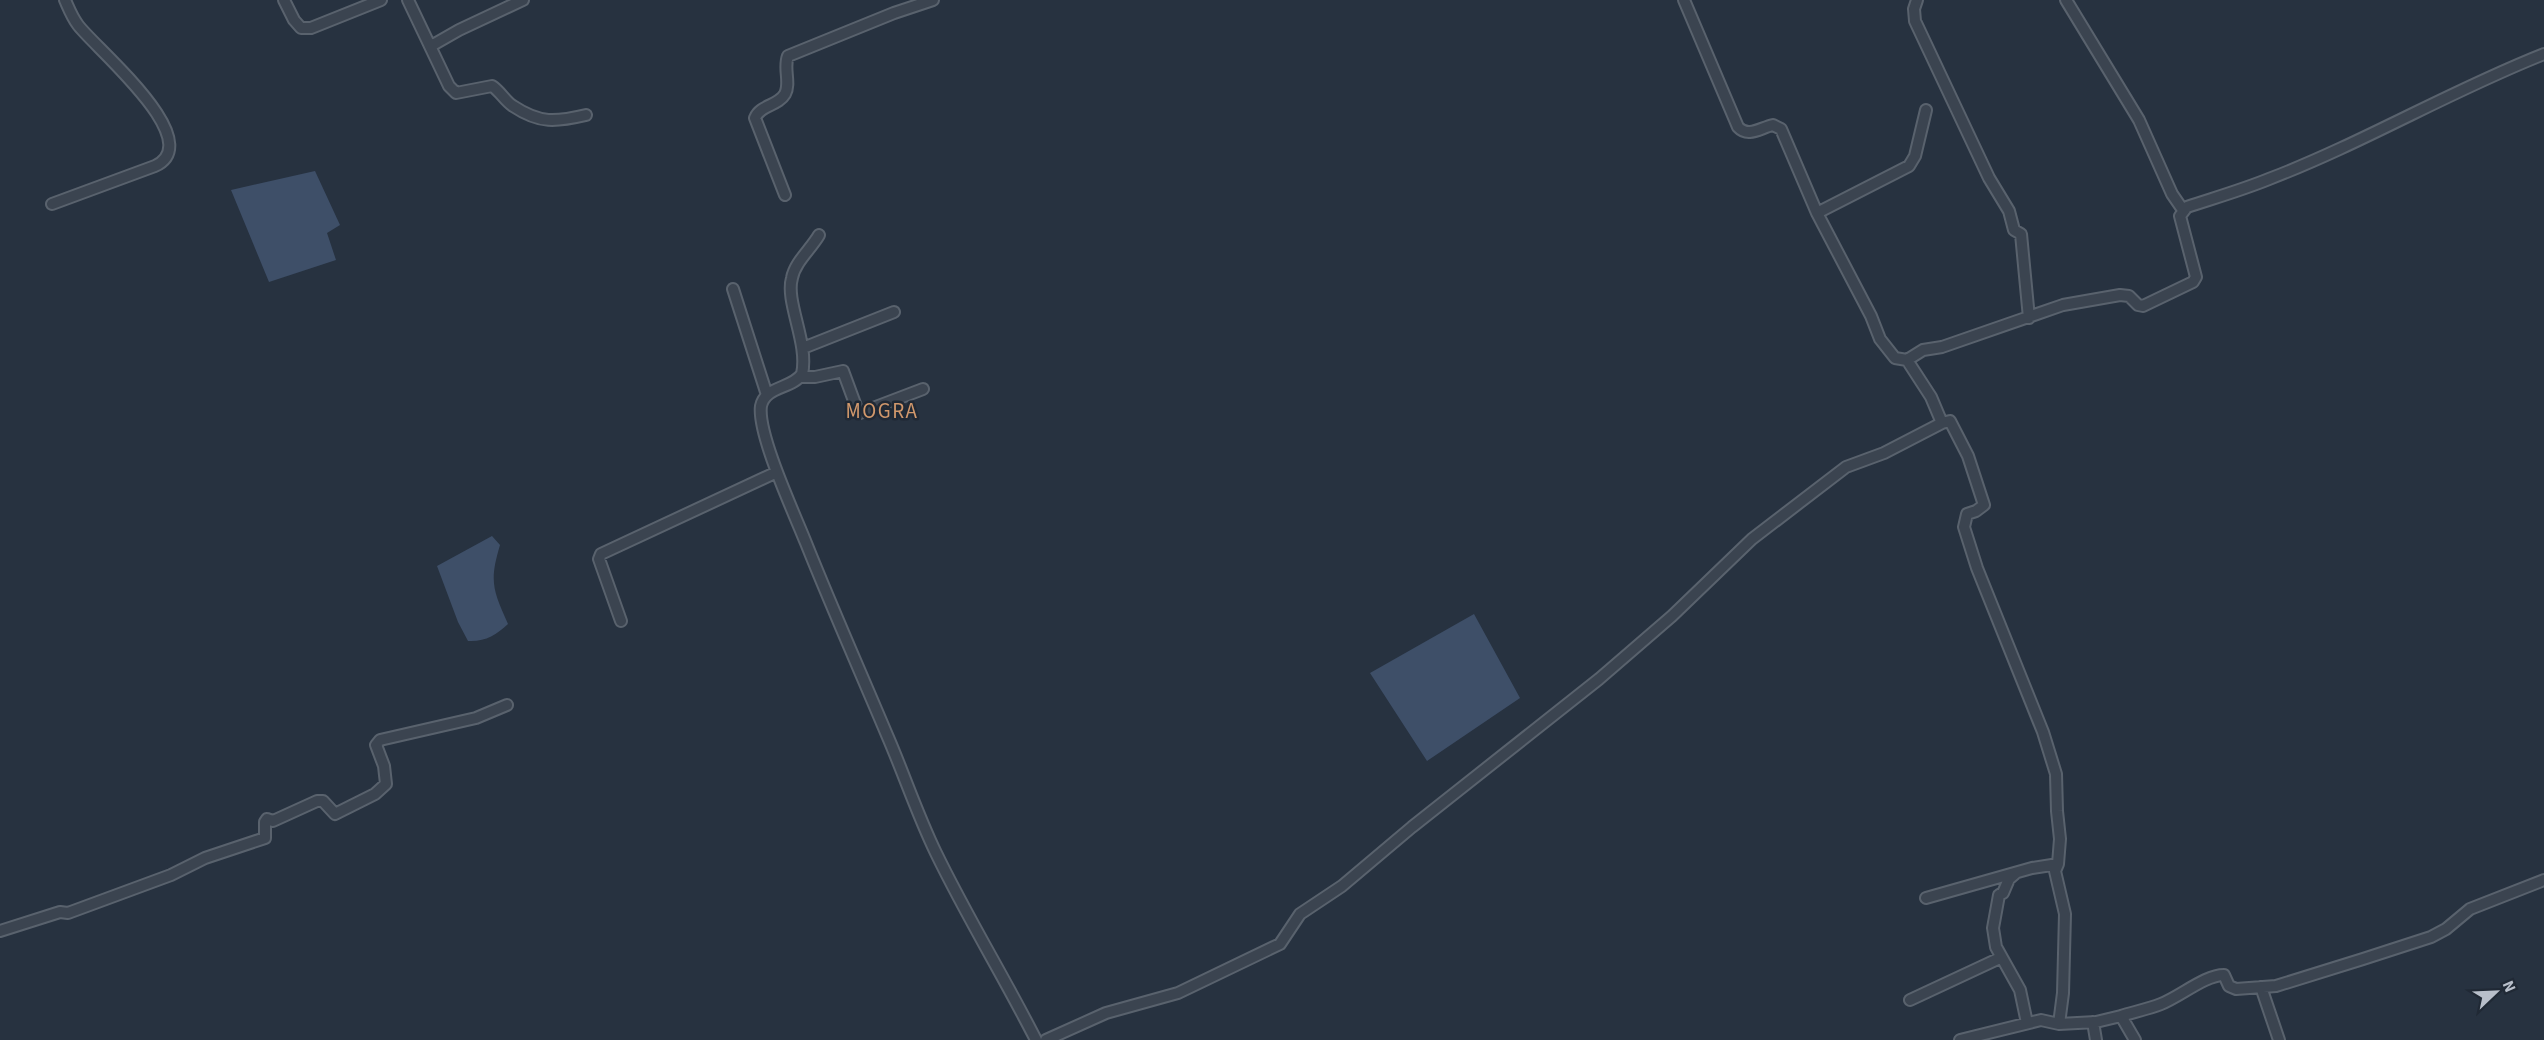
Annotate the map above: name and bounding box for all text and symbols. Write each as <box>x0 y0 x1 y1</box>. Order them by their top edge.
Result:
district label: MOGRA <box>846 396 918 426</box>
north arrow <box>2466 962 2526 1022</box>
text: N <box>2497 977 2521 996</box>

